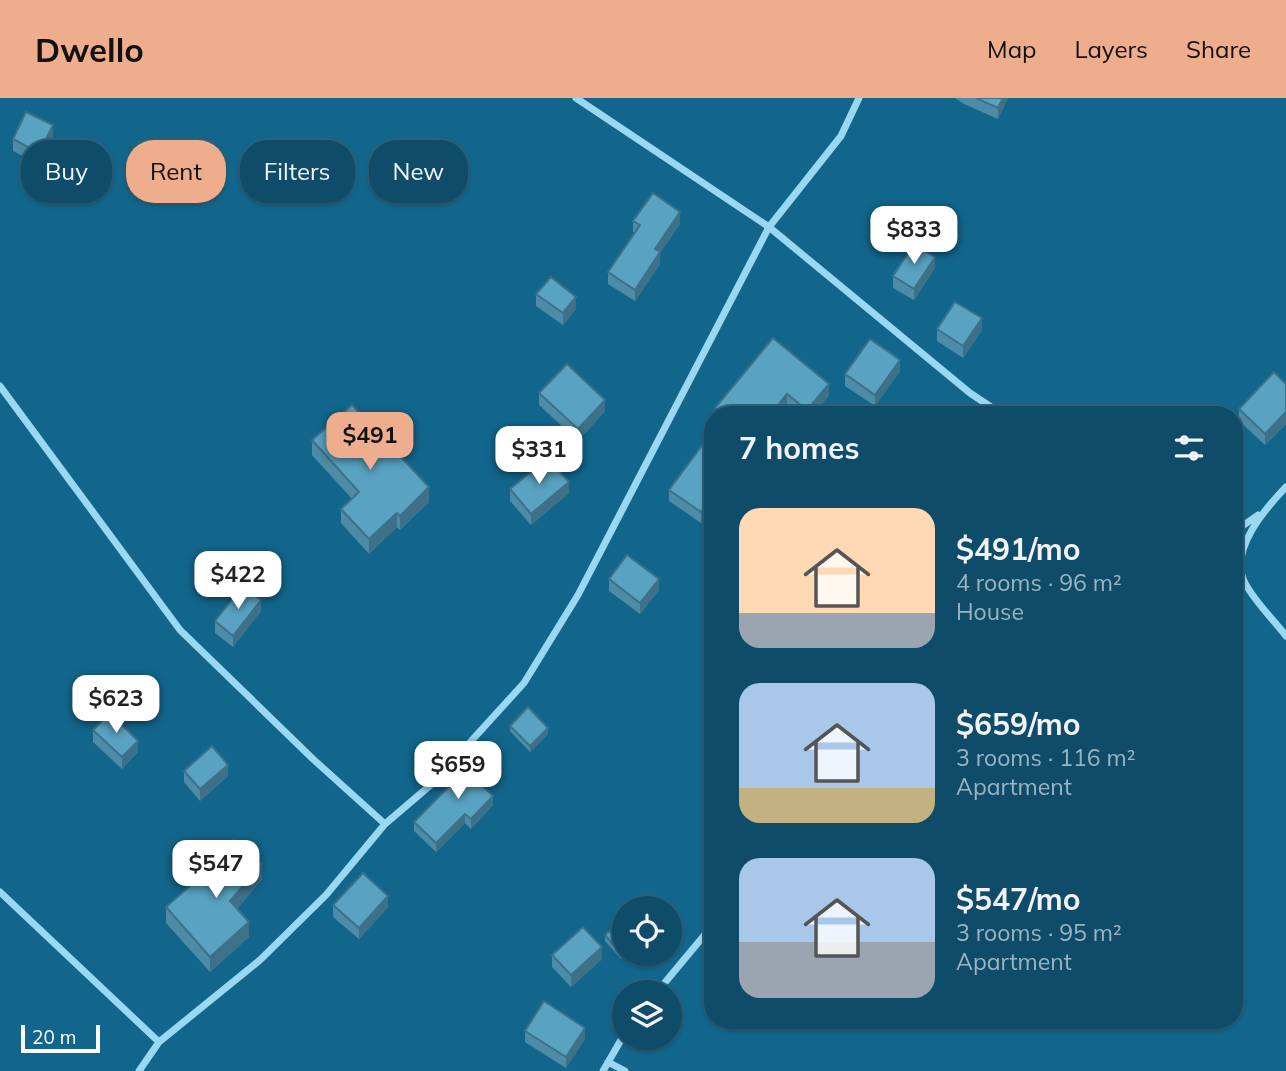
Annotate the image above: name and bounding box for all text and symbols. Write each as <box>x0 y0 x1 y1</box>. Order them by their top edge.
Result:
text: Dwello <box>35 29 144 70</box>
text: Map <box>987 34 1036 64</box>
text: Layers <box>1074 34 1148 64</box>
text: Share <box>1186 34 1251 64</box>
chip: Buy <box>21 140 112 203</box>
chip: Rent <box>126 140 226 203</box>
chip: Filters <box>240 140 355 203</box>
chip: New <box>369 140 468 203</box>
pin: $833 <box>873 206 955 266</box>
text: $833 <box>886 214 942 243</box>
pin: $491 <box>329 412 411 472</box>
text: $491 <box>342 420 398 449</box>
pin: $331 <box>498 426 580 486</box>
text: 7 homes <box>739 429 860 467</box>
icon: filters <box>1170 429 1208 467</box>
text: $331 <box>511 434 567 463</box>
text: $491/mo <box>956 530 1080 568</box>
icon: home <box>795 536 879 620</box>
pin: $422 <box>197 552 279 611</box>
text: $422 <box>210 559 266 588</box>
text: 4 rooms · 96 m² <box>956 568 1122 597</box>
text: House <box>956 597 1024 626</box>
pin: $623 <box>75 676 157 735</box>
text: $623 <box>88 683 144 712</box>
text: $659/mo <box>956 705 1080 743</box>
icon: home <box>795 711 879 795</box>
pin: $659 <box>417 742 499 801</box>
text: 3 rooms · 116 m² <box>956 743 1136 772</box>
text: $659 <box>430 749 486 778</box>
text: Apartment <box>956 772 1072 801</box>
pin: $547 <box>175 840 257 900</box>
text: $547 <box>188 848 244 877</box>
text: $547/mo <box>956 880 1080 918</box>
icon: home <box>795 886 879 970</box>
map controls <box>612 896 682 1050</box>
button: locate <box>612 896 682 966</box>
text: 3 rooms · 95 m² <box>956 918 1122 947</box>
text: Apartment <box>956 947 1072 976</box>
button: layers <box>612 980 682 1050</box>
scale bar <box>21 1022 100 1054</box>
text: 20 m <box>32 1025 76 1049</box>

